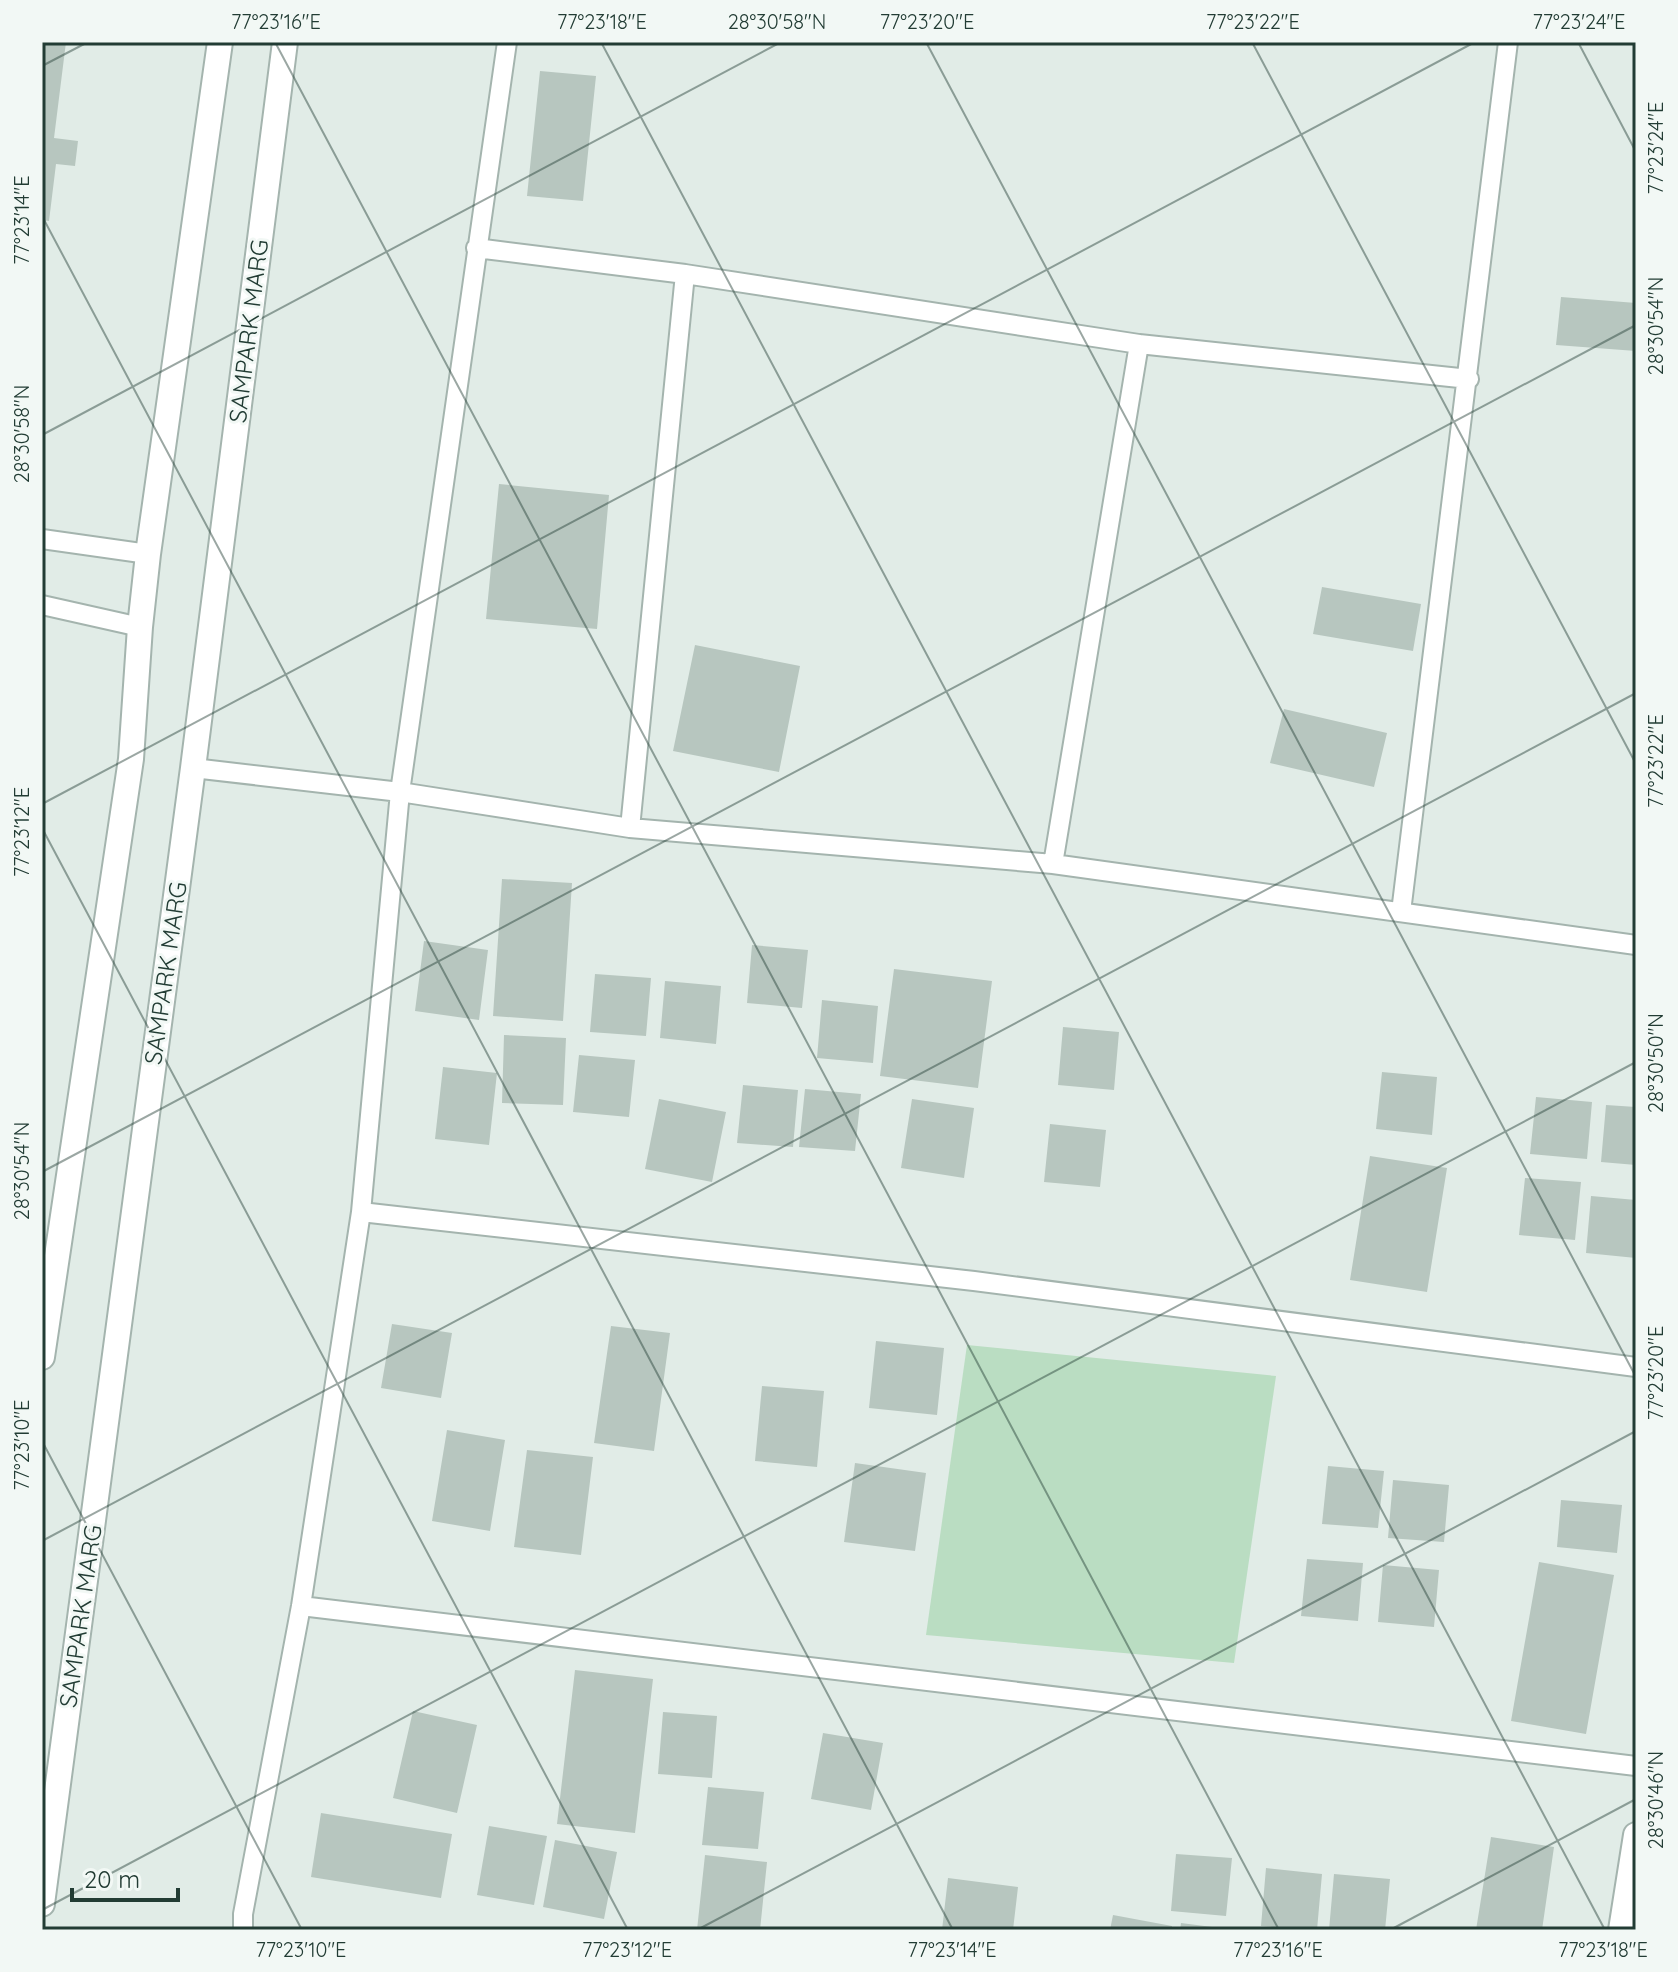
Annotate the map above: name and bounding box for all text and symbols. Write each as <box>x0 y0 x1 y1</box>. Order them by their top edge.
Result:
text: 77°23'16"E <box>231 9 321 34</box>
text: 77°23'18"E <box>557 9 647 34</box>
text: 28°30'58"N <box>728 9 826 34</box>
text: 77°23'20"E <box>880 9 974 34</box>
text: 77°23'22"E <box>1206 9 1300 34</box>
text: 77°23'24"E <box>1533 9 1625 34</box>
text: 77°23'24"E <box>1643 102 1668 194</box>
text: 77°23'14"E <box>9 175 34 265</box>
street label: SAMPARK MARG <box>222 238 274 424</box>
text: 28°30'54"N <box>1643 277 1668 375</box>
text: 28°30'58"N <box>9 385 34 483</box>
text: 77°23'22"E <box>1643 714 1668 808</box>
text: 77°23'12"E <box>9 787 34 877</box>
street label: SAMPARK MARG <box>137 880 193 1066</box>
text: 28°30'50"N <box>1643 1013 1668 1113</box>
text: 28°30'54"N <box>9 1122 34 1220</box>
text: 77°23'20"E <box>1643 1326 1668 1420</box>
text: 77°23'10"E <box>9 1400 34 1490</box>
street label: SAMPARK MARG <box>52 1523 108 1709</box>
text: 28°30'46"N <box>1643 1751 1668 1849</box>
scale bar <box>72 1852 178 1902</box>
text: 20 m <box>84 1864 140 1894</box>
text: 77°23'10"E <box>256 1937 346 1962</box>
text: 77°23'12"E <box>582 1937 672 1962</box>
text: 77°23'14"E <box>907 1937 997 1962</box>
text: 77°23'16"E <box>1233 1937 1323 1962</box>
text: 77°23'18"E <box>1558 1937 1648 1962</box>

